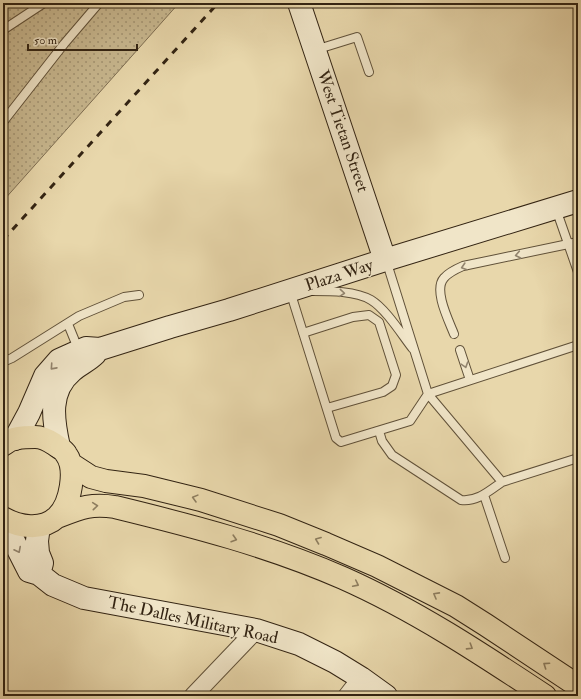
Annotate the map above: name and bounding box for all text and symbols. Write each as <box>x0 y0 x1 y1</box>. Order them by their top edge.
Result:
scale bar <box>28 26 137 52</box>
text: 50 m <box>34 33 58 48</box>
street label: West Tietan Street <box>312 66 374 195</box>
one-way arrow <box>515 251 521 259</box>
street label: Plaza Way <box>302 254 376 297</box>
one-way arrow <box>461 262 468 271</box>
one-way arrow <box>339 288 345 297</box>
one-way arrow <box>50 362 58 370</box>
one-way arrow <box>460 362 468 369</box>
one-way arrow <box>192 494 199 503</box>
one-way arrow <box>91 501 98 510</box>
one-way arrow <box>230 534 237 543</box>
one-way arrow <box>314 537 321 545</box>
one-way arrow <box>13 546 21 554</box>
one-way arrow <box>351 579 359 587</box>
street label: The Dalles Military Road <box>106 592 281 649</box>
one-way arrow <box>432 593 440 600</box>
one-way arrow <box>466 642 473 649</box>
one-way arrow <box>543 662 550 669</box>

